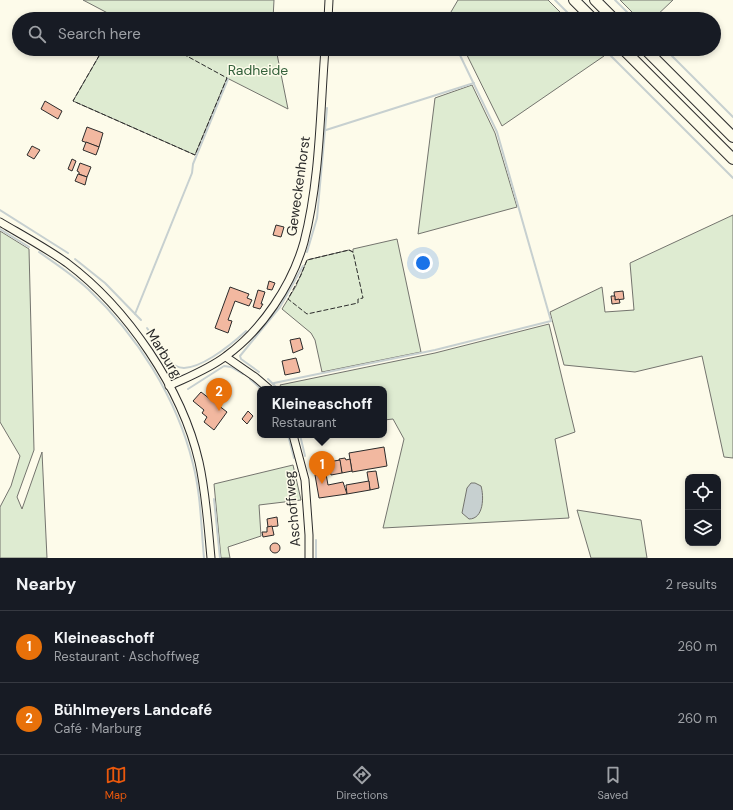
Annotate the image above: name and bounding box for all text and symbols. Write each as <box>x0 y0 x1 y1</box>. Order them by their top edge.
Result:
search box <box>12 12 721 56</box>
icon: search <box>26 23 48 45</box>
text: Search here <box>58 24 141 44</box>
park label: Radheide <box>228 61 288 79</box>
street label: Geweckenhorst <box>282 135 314 237</box>
your location <box>413 253 433 273</box>
street label: Marburg <box>142 325 186 381</box>
pin: 2 <box>206 378 232 411</box>
popup <box>257 386 387 438</box>
text: Kleineaschoff <box>272 394 372 414</box>
text: Restaurant <box>272 414 337 431</box>
pin: 1 <box>309 451 335 484</box>
street label: Aschoffweg <box>280 470 304 548</box>
map controls <box>685 474 721 546</box>
button: locate <box>685 474 721 510</box>
button: layers <box>685 510 721 546</box>
text: Nearby <box>16 573 76 595</box>
text: 2 results <box>666 576 717 593</box>
text: Kleineaschoff <box>54 628 155 648</box>
text: 1 <box>27 638 31 655</box>
text: 260 m <box>677 638 717 655</box>
text: Restaurant · Aschoffweg <box>54 648 199 665</box>
text: Bühlmeyers Landcafé <box>54 700 212 720</box>
text: 2 <box>25 710 33 727</box>
text: 260 m <box>677 710 717 727</box>
text: Café · Marburg <box>54 720 142 737</box>
tab: Map <box>105 764 127 802</box>
tab: Directions <box>336 764 388 802</box>
tab: Saved <box>597 764 628 802</box>

